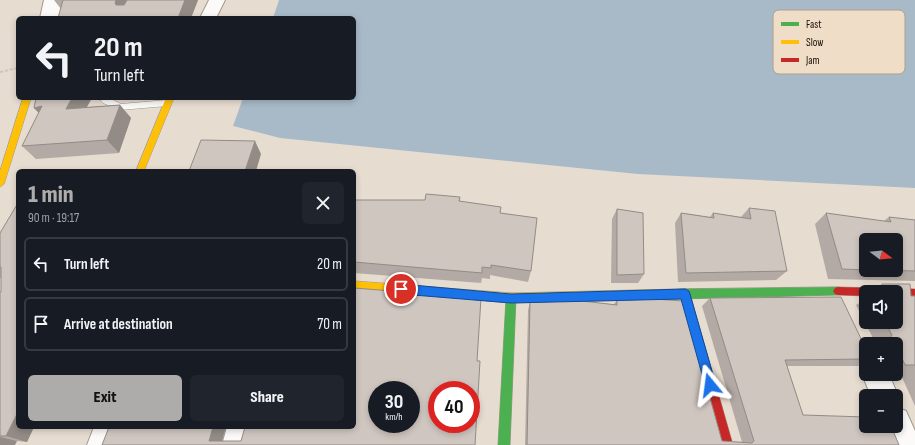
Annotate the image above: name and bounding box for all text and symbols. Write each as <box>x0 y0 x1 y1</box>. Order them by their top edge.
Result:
legend <box>773 10 905 74</box>
text: Fast <box>806 18 822 31</box>
text: 20 m <box>94 31 143 64</box>
icon: left <box>28 32 80 84</box>
text: Slow <box>806 36 823 49</box>
text: Jam <box>805 54 820 67</box>
text: Turn left <box>94 65 145 86</box>
text: 1 min <box>28 180 74 209</box>
button: close <box>302 182 344 224</box>
text: 90 m · 19:17 <box>28 210 79 226</box>
north arrow <box>859 233 903 277</box>
map controls <box>859 233 903 433</box>
icon: left <box>30 253 52 275</box>
text: Turn left <box>64 255 109 274</box>
text: 20 m <box>317 255 342 274</box>
pin <box>384 272 418 306</box>
icon: arrive <box>390 278 412 300</box>
button: sound <box>859 285 903 329</box>
icon: arrive <box>30 313 52 335</box>
text: Arrive at destination <box>64 315 173 334</box>
text: 70 m <box>317 315 342 334</box>
button: + <box>859 337 903 381</box>
position arrow <box>689 364 731 406</box>
button: Exit <box>28 375 182 421</box>
button: Share <box>190 375 344 421</box>
speed limit sign: 40 <box>428 381 480 433</box>
button: − <box>859 389 903 433</box>
text: 30 <box>385 390 403 414</box>
text: km/h <box>385 411 403 423</box>

